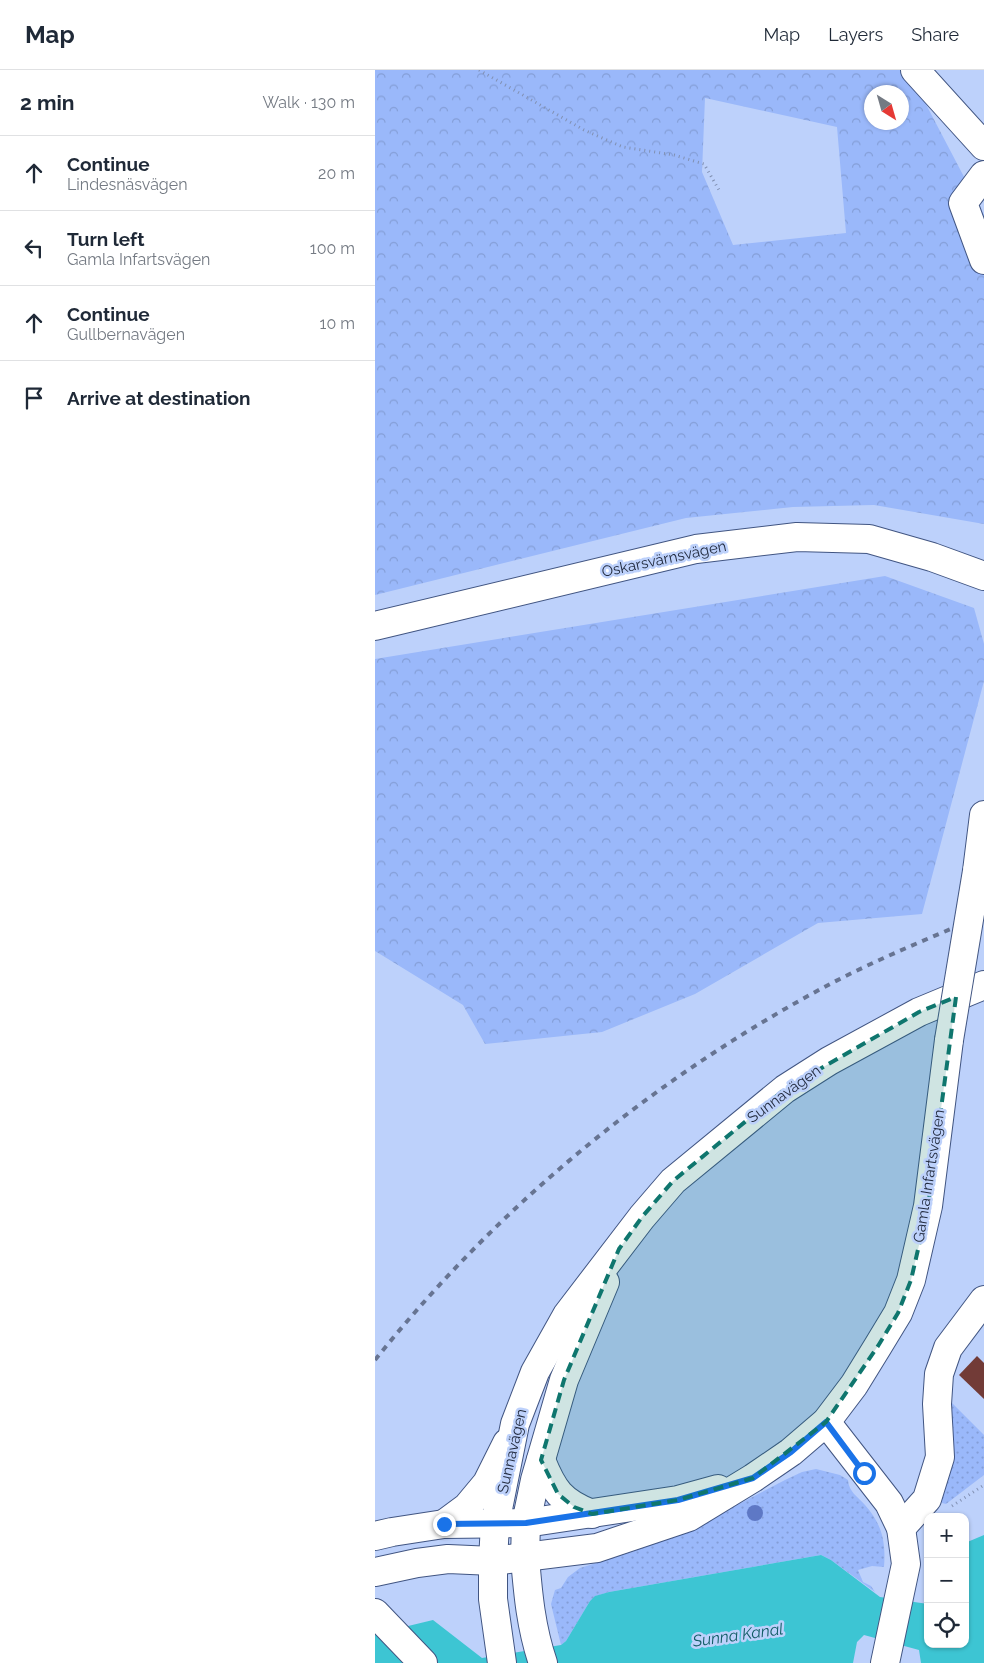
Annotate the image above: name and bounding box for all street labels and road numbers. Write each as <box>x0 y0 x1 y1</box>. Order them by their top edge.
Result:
street label: Oskarsvärnsvägen <box>600 537 728 581</box>
street label: Sunnavägen <box>744 1061 824 1127</box>
street label: Gamla Infartsvägen <box>910 1108 948 1244</box>
street label: Sunnavägen <box>494 1407 530 1495</box>

